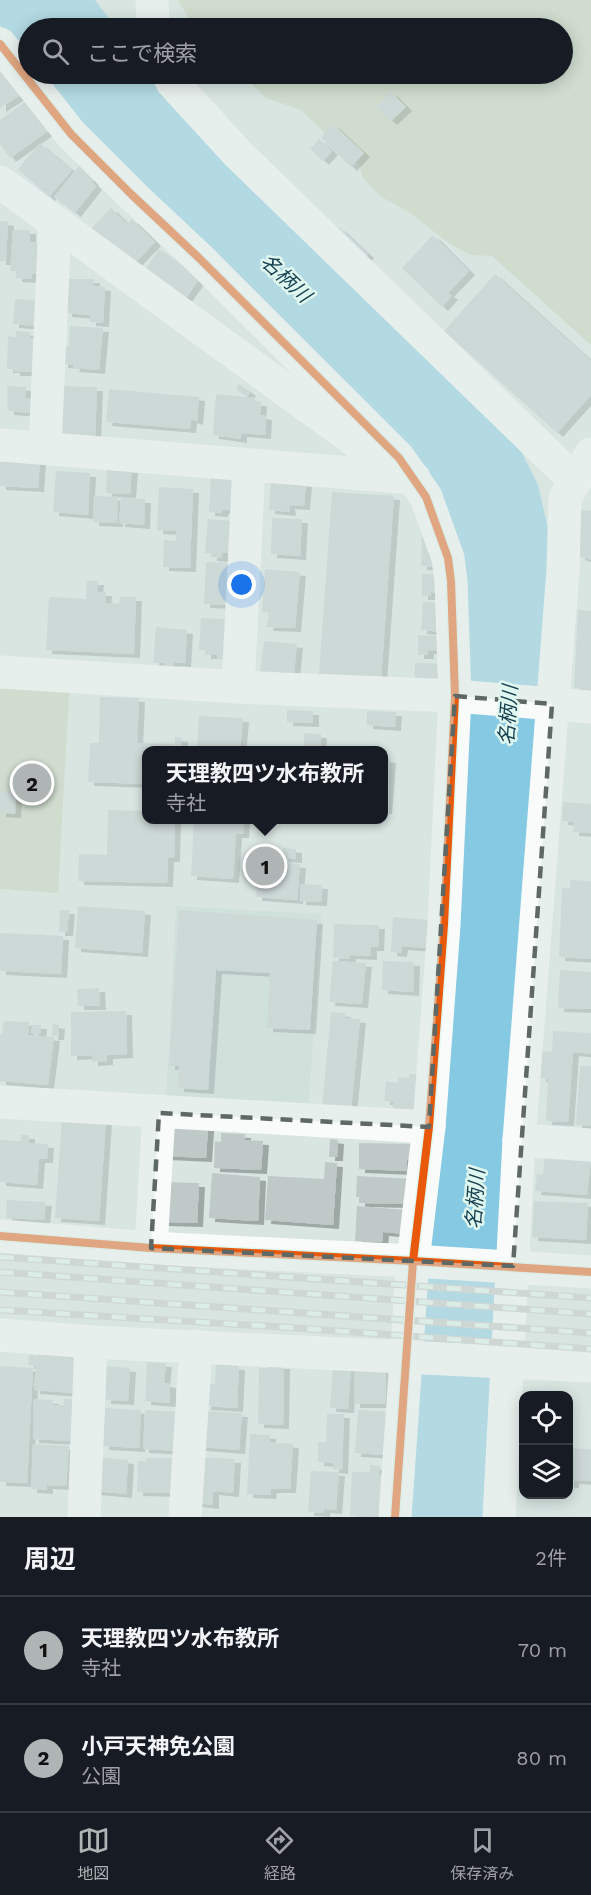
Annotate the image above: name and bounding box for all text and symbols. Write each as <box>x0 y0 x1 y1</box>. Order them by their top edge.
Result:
search box <box>18 18 573 84</box>
icon: search <box>39 35 72 68</box>
text: ここで検索 <box>87 41 197 66</box>
water label: 名柄川 <box>256 249 318 309</box>
your location <box>227 570 256 599</box>
water label: 名柄川 <box>494 682 522 746</box>
popup <box>142 746 388 824</box>
pin: 2 <box>12 760 51 806</box>
text: 天理教四ツ水布教所 <box>166 761 364 786</box>
text: 寺社 <box>166 791 206 815</box>
pin: 1 <box>246 844 284 888</box>
water label: 名柄川 <box>461 1166 489 1230</box>
map controls <box>519 1391 573 1499</box>
button: locate <box>519 1391 573 1445</box>
button: layers <box>519 1445 573 1499</box>
text: 周辺 <box>24 1544 76 1574</box>
text: 2件 <box>535 1546 567 1570</box>
text: 天理教四ツ水布教所 <box>81 1626 279 1651</box>
text: 1 <box>39 1638 48 1662</box>
text: 70 m <box>518 1638 567 1662</box>
text: 寺社 <box>81 1656 121 1680</box>
text: 小戸天神免公園 <box>81 1734 235 1759</box>
text: 2 <box>38 1746 49 1770</box>
text: 80 m <box>516 1746 567 1770</box>
text: 公園 <box>81 1764 121 1788</box>
tab: 地図 <box>77 1824 110 1884</box>
tab: 経路 <box>263 1824 296 1884</box>
tab: 保存済み <box>450 1824 514 1884</box>

